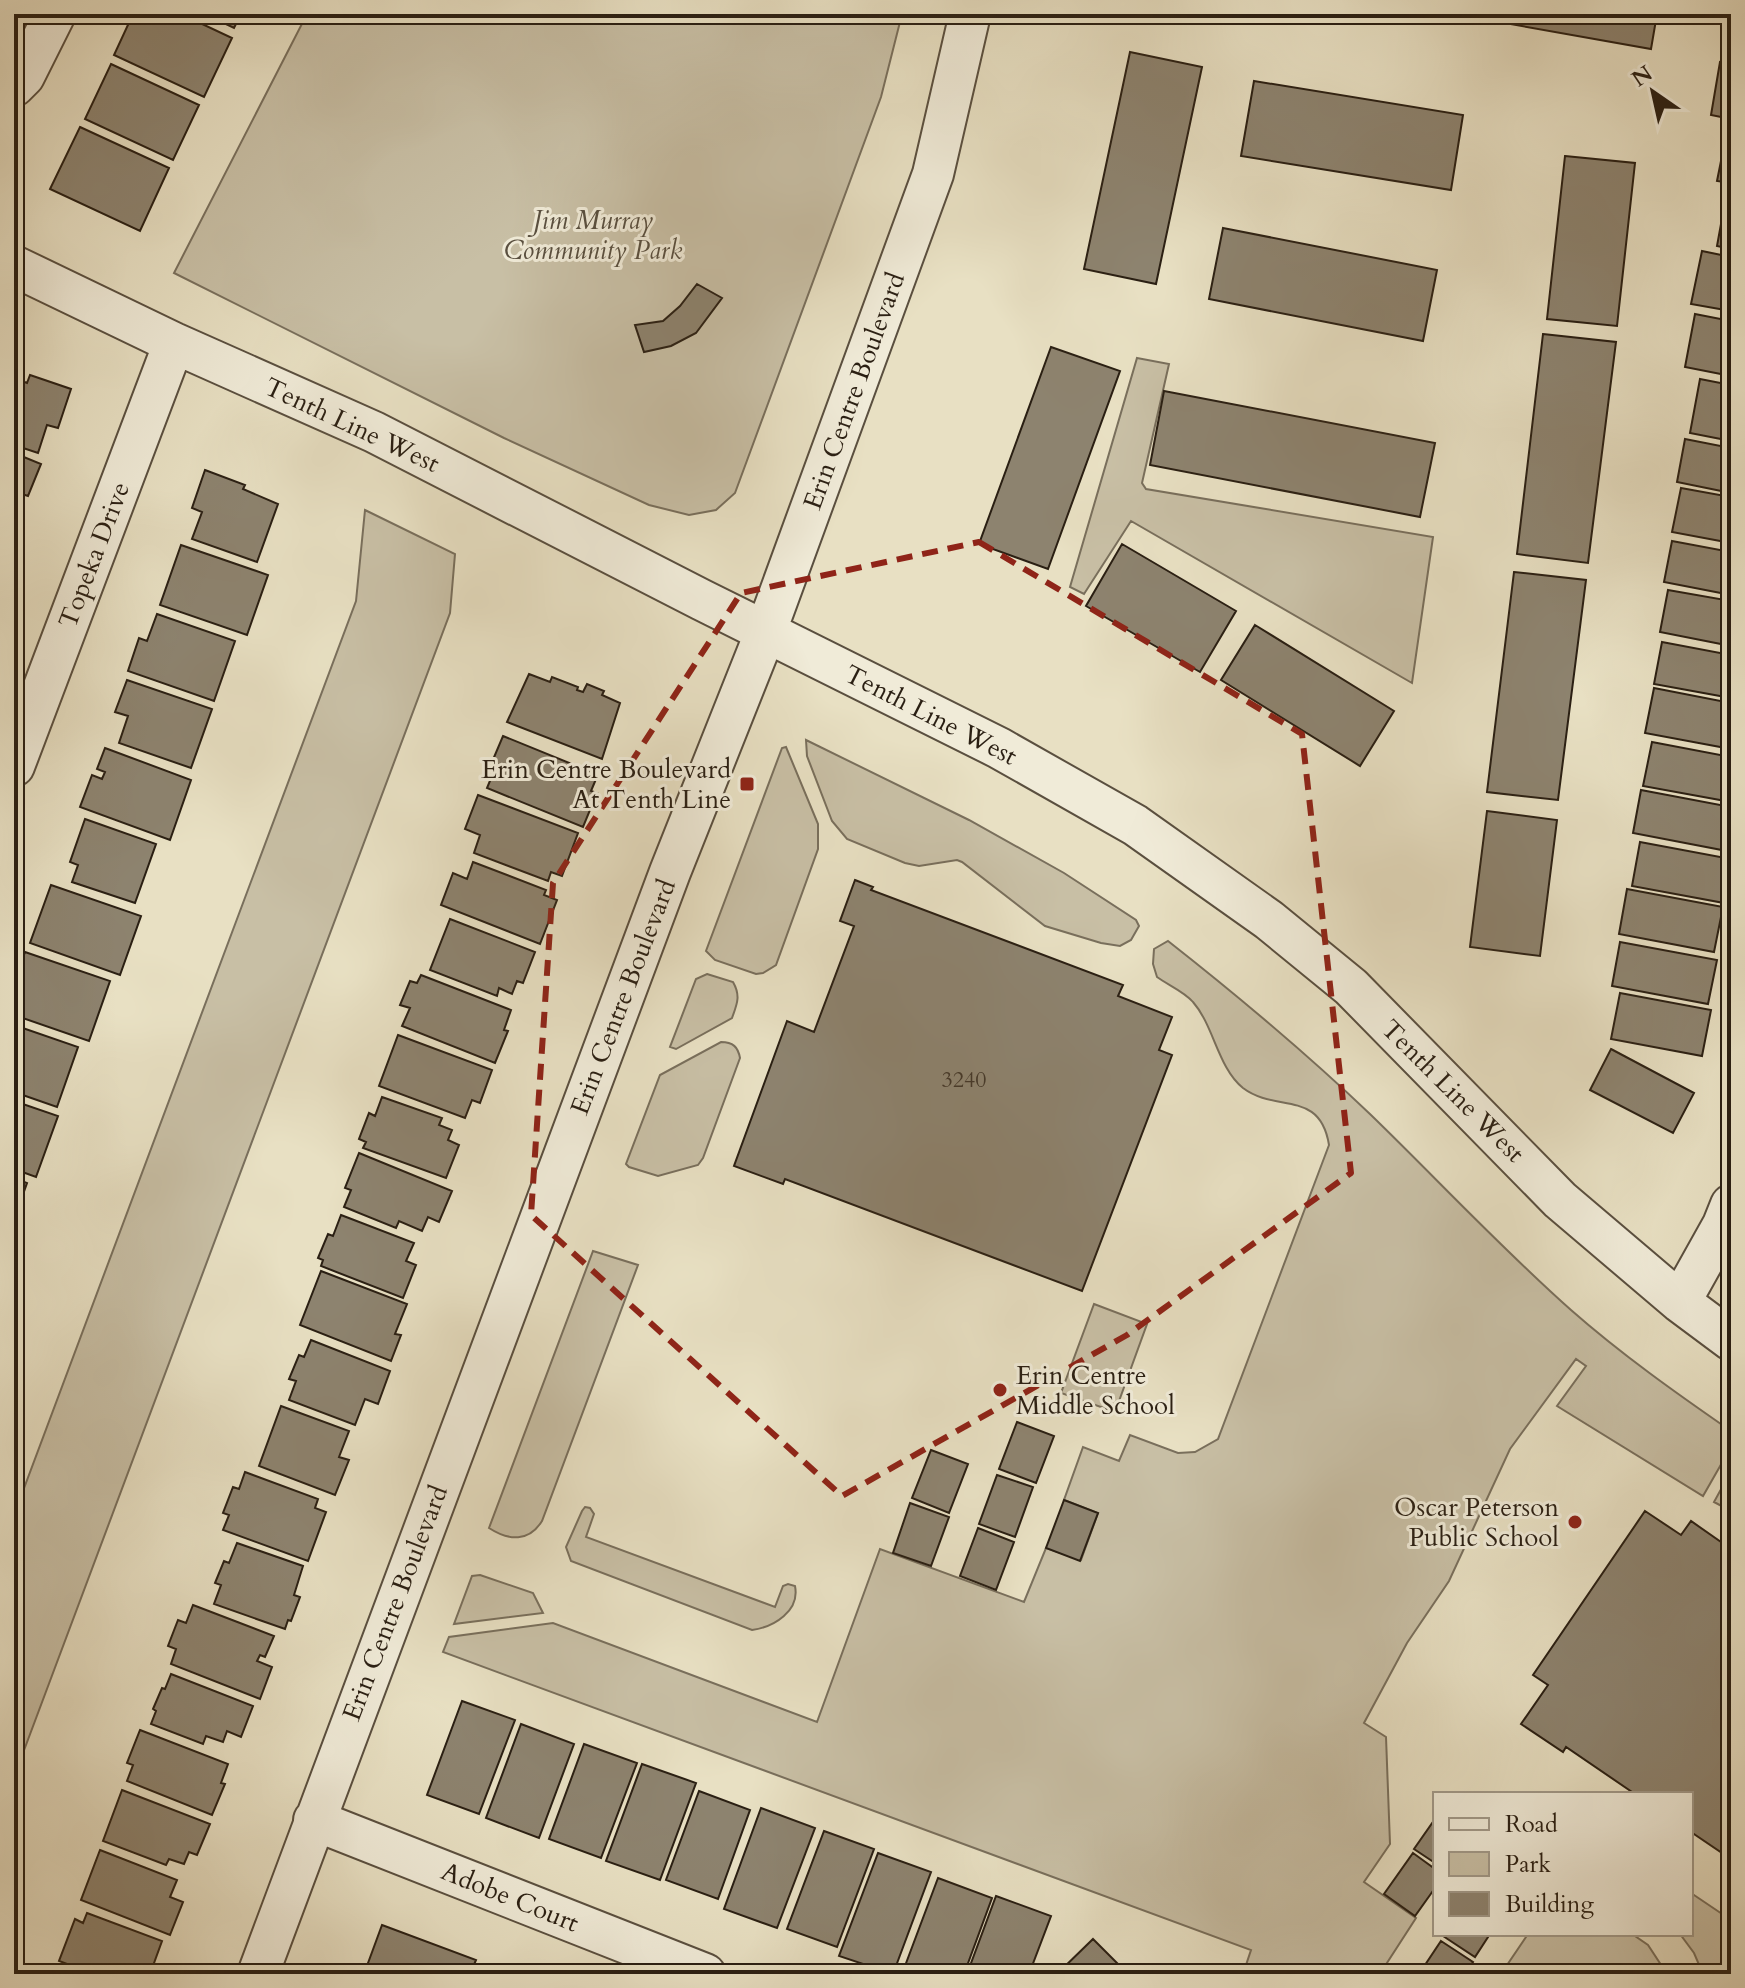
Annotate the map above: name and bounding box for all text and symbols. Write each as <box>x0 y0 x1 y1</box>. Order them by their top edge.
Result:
north arrow <box>1613 52 1693 132</box>
text: N <box>1626 58 1659 94</box>
park label: Jim Murray Community Park <box>504 203 682 268</box>
street label: Erin Centre Boulevard <box>795 268 913 514</box>
street label: Tenth Line West <box>259 369 445 481</box>
street label: Topeka Drive <box>50 477 138 633</box>
street label: Tenth Line West <box>839 656 1023 774</box>
place label: Erin Centre Boulevard At Tenth Line <box>481 752 731 817</box>
marker: Erin Centre Boulevard At Tenth Line <box>738 775 756 793</box>
street label: Erin Centre Boulevard <box>562 874 684 1120</box>
street label: Tenth Line West <box>1374 1012 1532 1170</box>
house number: 3240 <box>941 1065 987 1095</box>
place label: Erin Centre Middle School <box>1016 1358 1175 1423</box>
marker: Erin Centre Middle School <box>991 1381 1009 1399</box>
street label: Erin Centre Boulevard <box>334 1480 456 1726</box>
place label: Oscar Peterson Public School <box>1394 1490 1559 1555</box>
marker: Oscar Peterson Public School <box>1566 1513 1584 1531</box>
legend <box>1433 1792 1693 1936</box>
text: Road <box>1505 1808 1558 1841</box>
text: Park <box>1505 1848 1551 1881</box>
street label: Adobe Court <box>436 1854 584 1940</box>
text: Building <box>1505 1888 1595 1921</box>

